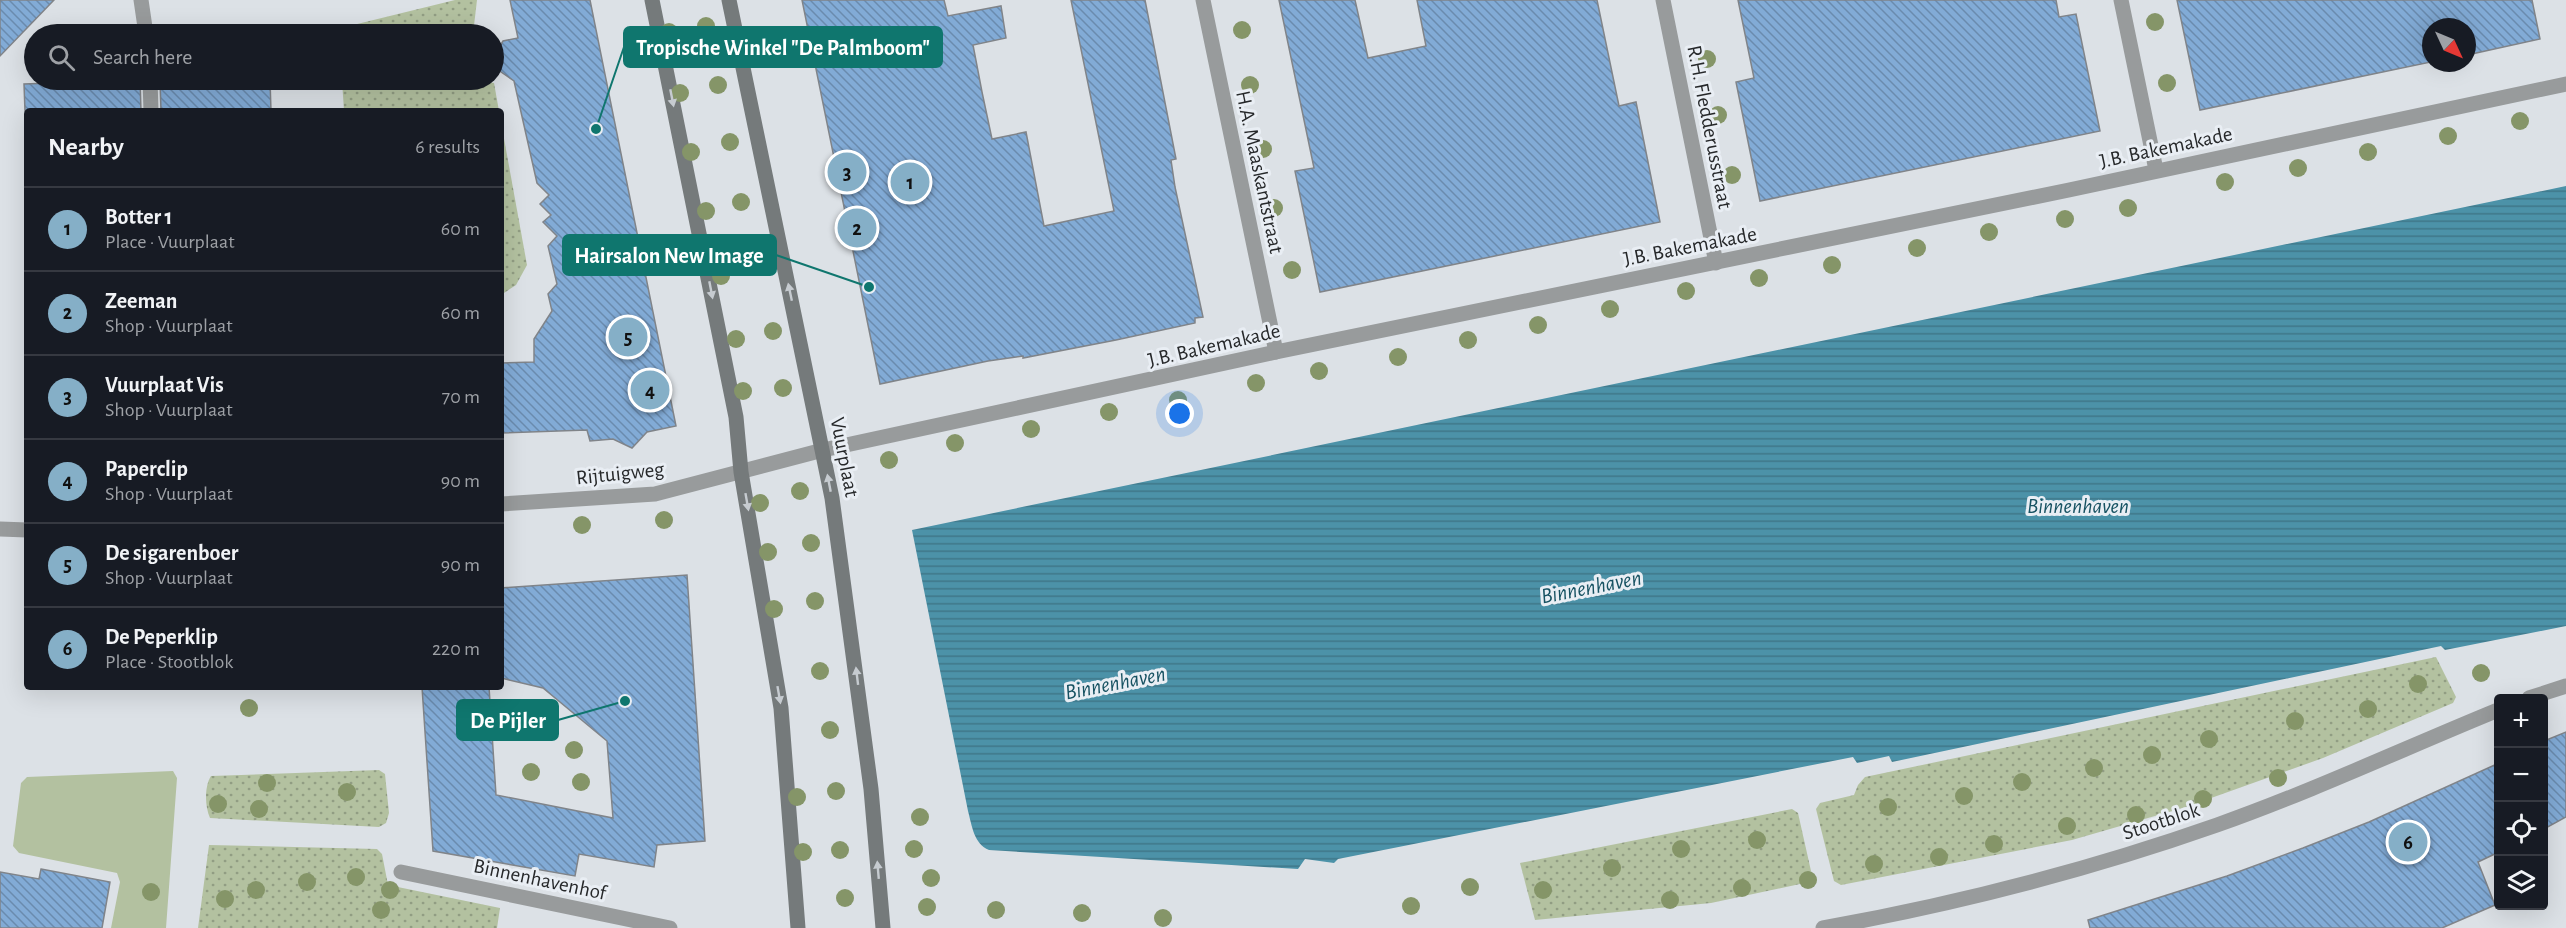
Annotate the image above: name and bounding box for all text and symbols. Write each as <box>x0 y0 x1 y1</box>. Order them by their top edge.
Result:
north arrow <box>2422 18 2476 72</box>
search box <box>24 24 504 90</box>
callout: Tropische Winkel "De Palmboom" <box>624 27 942 67</box>
text: Tropische Winkel "De Palmboom" <box>636 37 930 59</box>
icon: search <box>45 41 78 74</box>
street label: R.H. Fledderusstraat <box>1683 43 1736 211</box>
text: Search here <box>93 46 192 68</box>
one-way arrow <box>668 89 677 108</box>
street label: H.A. Maaskantstraat <box>1232 89 1287 256</box>
street label: J.B. Bakemakade <box>2098 123 2234 172</box>
text: Nearby <box>48 134 124 160</box>
text: 6 results <box>415 137 480 157</box>
pin: 3 <box>828 150 866 195</box>
pin: 1 <box>890 160 930 204</box>
text: Botter 1 <box>105 206 172 228</box>
pin: 2 <box>838 206 876 250</box>
text: 1 <box>64 219 71 239</box>
text: 60 m <box>441 219 480 239</box>
street label: J.B. Bakemakade <box>1622 223 1758 270</box>
text: Place · Vuurplaat <box>105 232 235 252</box>
callout: Hairsalon New Image <box>563 235 776 275</box>
text: Hairsalon New Image <box>574 245 764 267</box>
one-way arrow <box>706 280 716 299</box>
one-way arrow <box>785 282 794 301</box>
text: Zeeman <box>105 290 177 312</box>
text: 2 <box>63 303 72 323</box>
text: 60 m <box>441 303 480 323</box>
pin: 5 <box>608 314 648 360</box>
text: Shop · Vuurplaat <box>105 316 233 336</box>
street label: J.B. Bakemakade <box>1146 320 1282 371</box>
pin: 4 <box>630 368 670 412</box>
text: Vuurplaat Vis <box>105 374 224 396</box>
text: 3 <box>63 387 72 407</box>
text: 70 m <box>442 387 480 407</box>
your location <box>1165 399 1194 428</box>
text: Shop · Vuurplaat <box>105 400 233 420</box>
street label: Vuurplaat <box>826 415 863 499</box>
text: Paperclip <box>105 458 188 480</box>
street label: Rijtuigweg <box>575 458 666 489</box>
text: 4 <box>62 471 73 491</box>
text: 90 m <box>441 471 480 491</box>
one-way arrow <box>824 473 833 492</box>
text: Shop · Vuurplaat <box>105 484 233 504</box>
one-way arrow <box>742 493 751 512</box>
water label: Binnenhaven <box>2027 495 2129 517</box>
text: De sigarenboer <box>105 542 239 564</box>
text: 5 <box>63 555 72 575</box>
text: 90 m <box>441 555 480 575</box>
water label: Binnenhaven <box>1539 566 1643 608</box>
text: Shop · Vuurplaat <box>105 568 233 588</box>
text: De Peperklip <box>105 626 218 648</box>
text: 6 <box>63 639 72 659</box>
text: 220 m <box>432 639 480 659</box>
text: Place · Stootblok <box>105 652 233 672</box>
water label: Binnenhaven <box>1063 662 1167 704</box>
one-way arrow <box>852 666 861 685</box>
one-way arrow <box>775 685 784 704</box>
map controls <box>2494 694 2548 910</box>
button: + <box>2494 694 2548 748</box>
callout: De Pijler <box>457 700 558 740</box>
text: De Pijler <box>470 710 546 733</box>
button: − <box>2494 748 2548 802</box>
street label: Stootblok <box>2120 799 2203 844</box>
button: locate <box>2494 802 2548 856</box>
pin: 6 <box>2388 820 2428 864</box>
street label: Binnenhavenhof <box>472 855 610 904</box>
button: layers <box>2494 856 2548 910</box>
one-way arrow <box>873 860 883 879</box>

